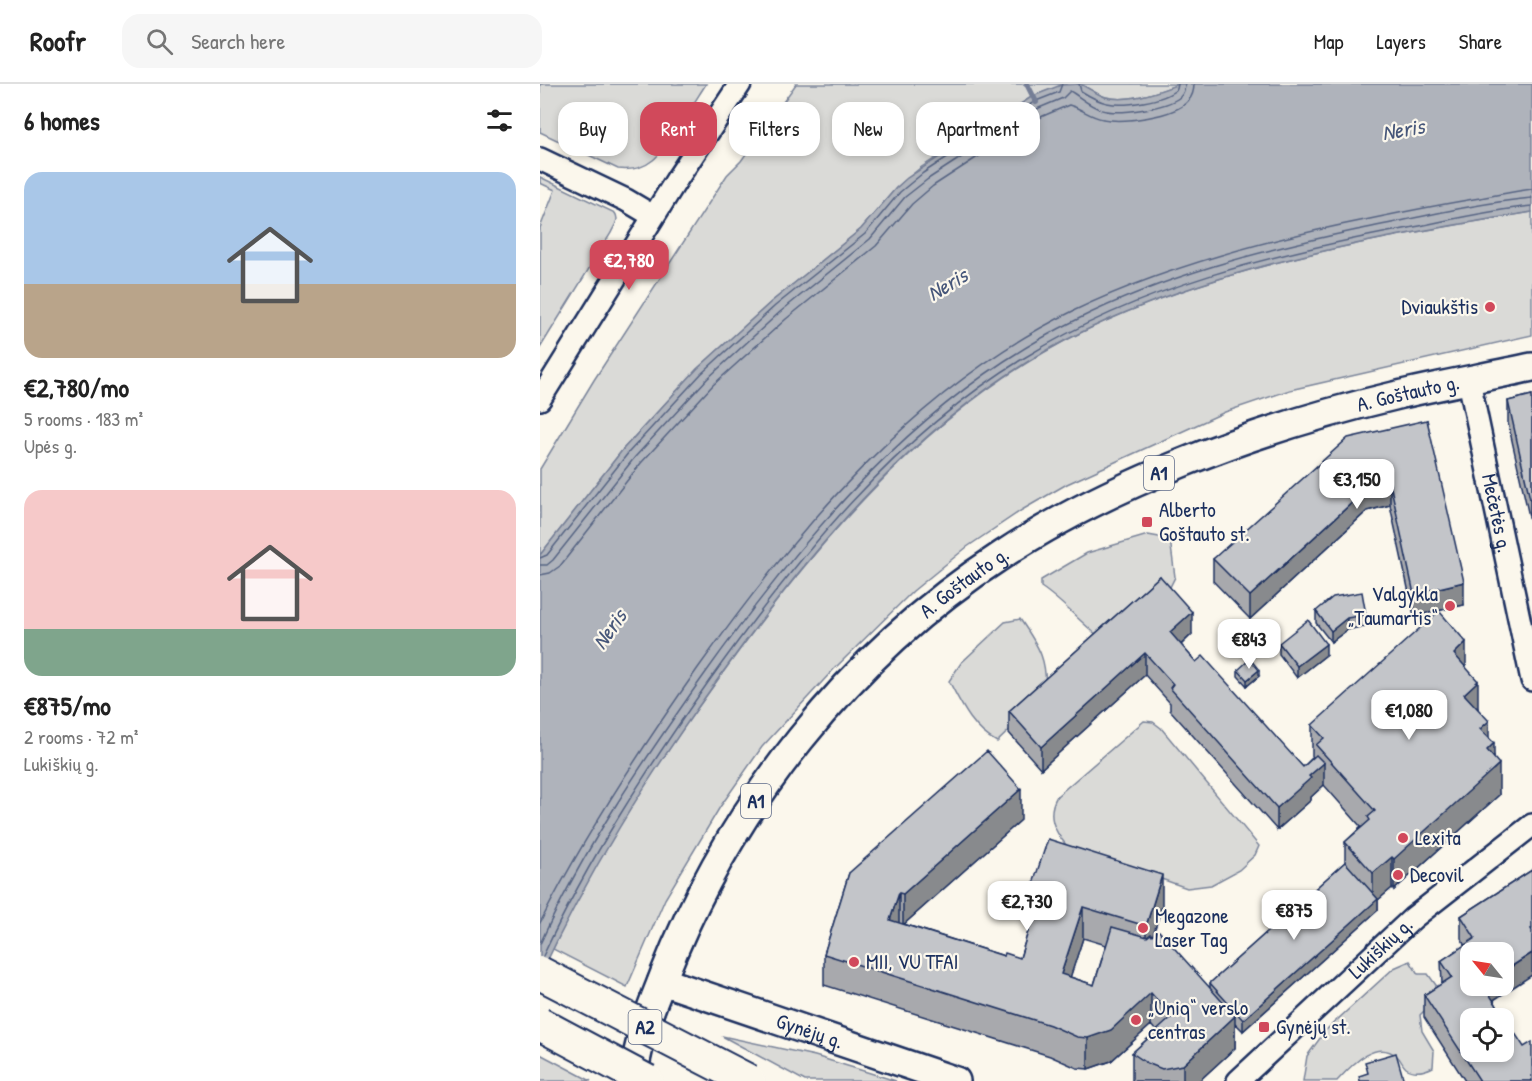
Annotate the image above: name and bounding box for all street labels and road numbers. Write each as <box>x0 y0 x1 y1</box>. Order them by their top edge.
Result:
street label: A. Goštauto g. <box>1353 367 1462 419</box>
road number: A1 <box>1144 456 1174 490</box>
street label: Mečetės g. <box>1475 471 1520 555</box>
street label: A. Goštauto g. <box>913 539 1014 625</box>
road number: A1 <box>741 784 771 818</box>
street label: Lukiškių g. <box>1342 910 1419 985</box>
street label: Gynėjų g. <box>773 1006 847 1056</box>
road number: A2 <box>628 1010 662 1044</box>

